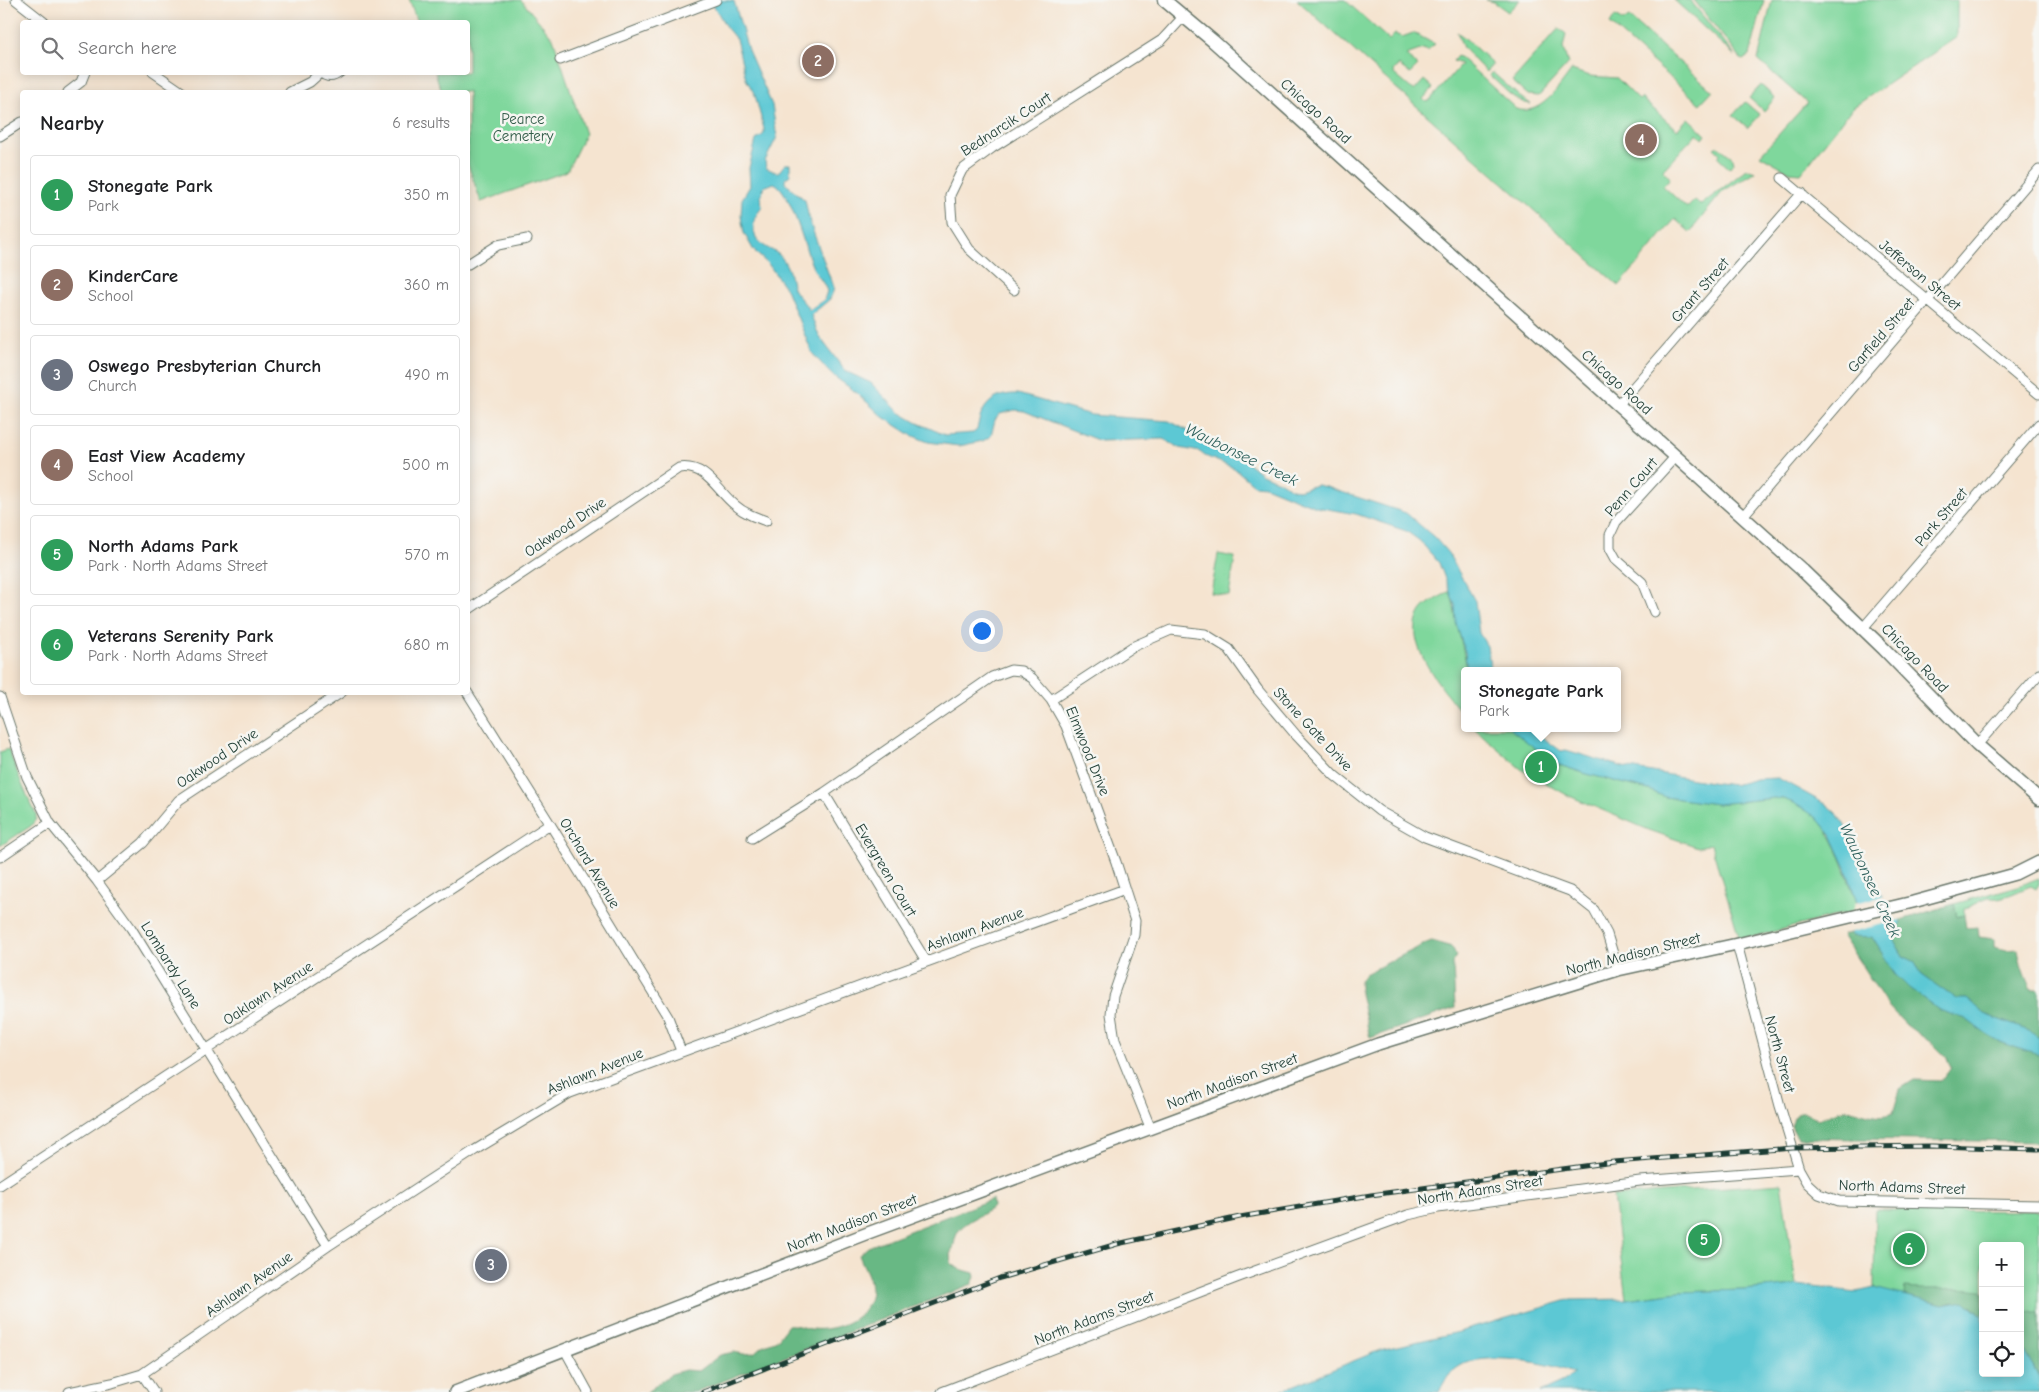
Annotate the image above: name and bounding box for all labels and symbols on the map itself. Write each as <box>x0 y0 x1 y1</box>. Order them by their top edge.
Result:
pin: 2 <box>802 42 834 80</box>
street label: Chicago Road <box>1277 75 1355 147</box>
street label: Bednarcik Court <box>957 88 1055 160</box>
park label: Pearce Cemetery <box>493 110 554 145</box>
pin: 4 <box>1625 121 1657 159</box>
street label: Jefferson Street <box>1876 236 1965 315</box>
street label: Grant Street <box>1667 254 1733 326</box>
street label: Garfield Street <box>1844 293 1919 376</box>
street label: Chicago Road <box>1578 346 1656 418</box>
water label: Waubonsee Creek <box>1182 420 1301 490</box>
street label: Penn Court <box>1601 453 1662 520</box>
street label: Park Street <box>1911 484 1972 550</box>
street label: Oakwood Drive <box>521 493 610 561</box>
your location <box>969 618 995 644</box>
street label: Chicago Road <box>1878 620 1952 696</box>
street label: Stone Gate Drive <box>1270 683 1357 775</box>
street label: Elmwood Drive <box>1062 704 1114 799</box>
street label: Oakwood Drive <box>173 724 262 792</box>
pin: 1 <box>1525 748 1557 786</box>
street label: Orchard Avenue <box>556 815 624 912</box>
street label: Evergreen Court <box>851 820 921 920</box>
water label: Waubonsee Creek <box>1836 821 1904 940</box>
street label: Ashlawn Avenue <box>924 903 1026 955</box>
street label: Lombardy Lane <box>137 918 205 1012</box>
street label: North Madison Street <box>1564 928 1703 979</box>
street label: Oaklawn Avenue <box>220 957 317 1029</box>
street label: North Street <box>1761 1014 1799 1095</box>
street label: Ashlawn Avenue <box>544 1043 646 1098</box>
street label: North Madison Street <box>1164 1049 1300 1113</box>
street label: North Adams Street <box>1416 1171 1545 1209</box>
street label: North Adams Street <box>1838 1176 1966 1198</box>
street label: North Madison Street <box>784 1190 920 1256</box>
pin: 5 <box>1688 1221 1720 1259</box>
pin: 6 <box>1893 1230 1925 1268</box>
pin: 3 <box>475 1246 507 1284</box>
street label: Ashlawn Avenue <box>202 1247 296 1321</box>
street label: North Adams Street <box>1032 1287 1157 1349</box>

